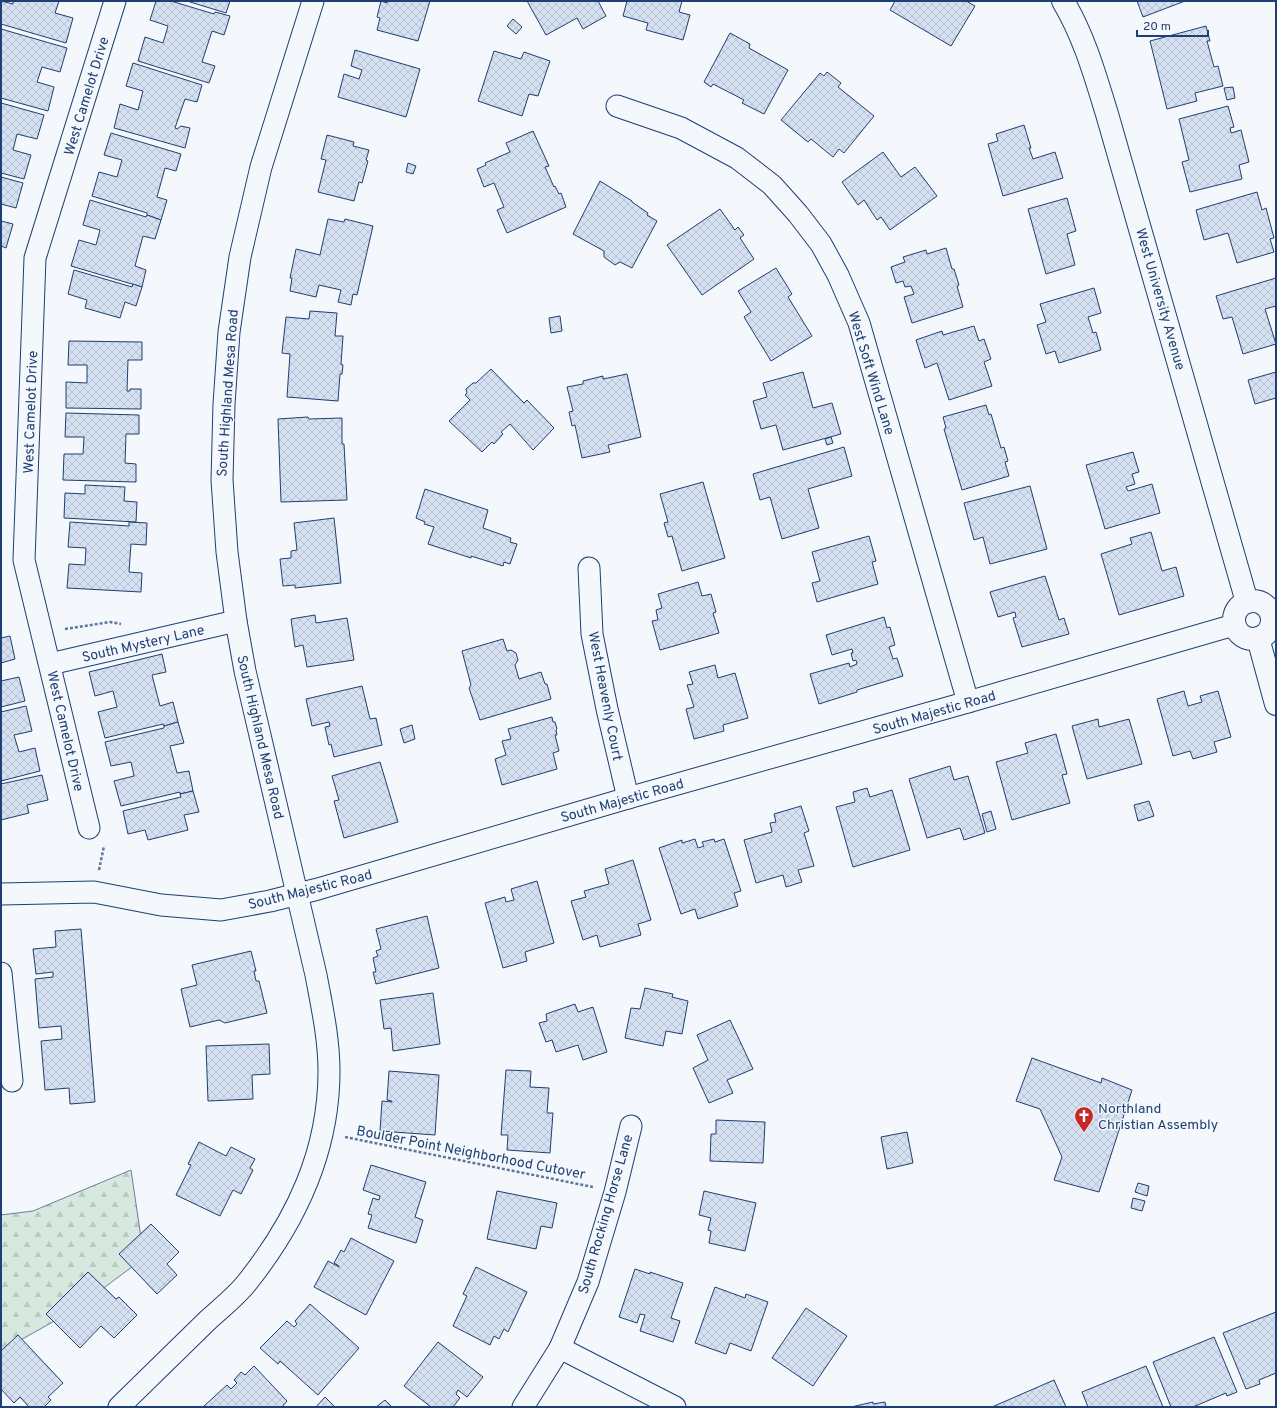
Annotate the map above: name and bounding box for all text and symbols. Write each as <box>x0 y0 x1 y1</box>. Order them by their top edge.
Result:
scale bar <box>1137 12 1208 38</box>
text: 20 m <box>1143 19 1171 35</box>
street label: West Camelot Drive <box>61 35 114 158</box>
street label: West University Avenue <box>1131 226 1188 372</box>
street label: South Highland Mesa Road <box>214 309 243 477</box>
street label: West Soft Wind Lane <box>844 310 897 437</box>
street label: West Camelot Drive <box>21 350 42 474</box>
street label: South Mystery Lane <box>81 622 206 667</box>
street label: West Heavenly Court <box>584 630 625 762</box>
street label: South Highland Mesa Road <box>232 654 287 821</box>
street label: West Camelot Drive <box>42 669 87 793</box>
street label: South Majestic Road <box>871 688 998 739</box>
street label: South Majestic Road <box>559 776 686 827</box>
street label: South Majestic Road <box>247 867 374 914</box>
place label: Northland Christian Assembly <box>1098 1101 1218 1134</box>
church icon: Northland Christian Assembly <box>1073 1105 1095 1133</box>
street label: Boulder Point Neighborhood Cutover <box>355 1123 587 1184</box>
street label: South Rocking Horse Lane <box>575 1133 637 1296</box>

